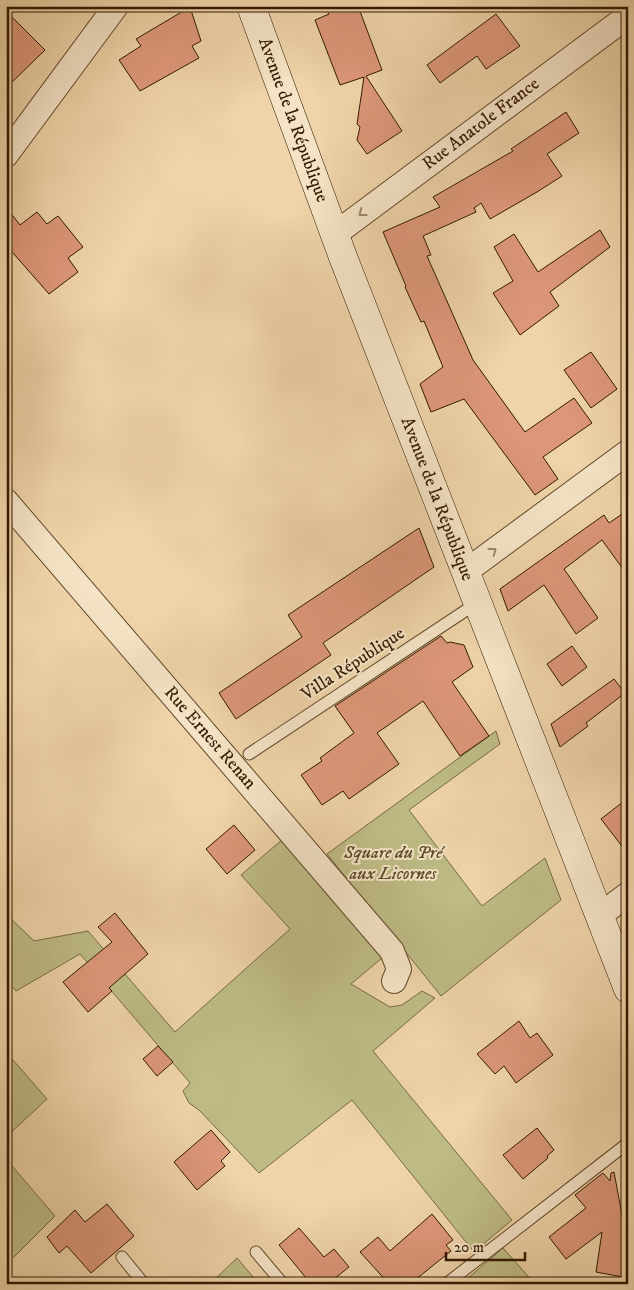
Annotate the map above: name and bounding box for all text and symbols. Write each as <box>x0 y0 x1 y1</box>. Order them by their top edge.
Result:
street label: Avenue de la République <box>253 35 333 205</box>
street label: Rue Anatole France <box>418 73 544 175</box>
one-way arrow <box>358 207 368 216</box>
street label: Avenue de la République <box>396 414 478 584</box>
one-way arrow <box>487 548 496 556</box>
street label: Villa République <box>296 622 409 706</box>
street label: Rue Ernest Renan <box>159 682 261 795</box>
park label: Square du Pré aux Licornes <box>343 842 445 885</box>
scale bar <box>446 1230 525 1262</box>
text: 20 m <box>454 1238 484 1257</box>

